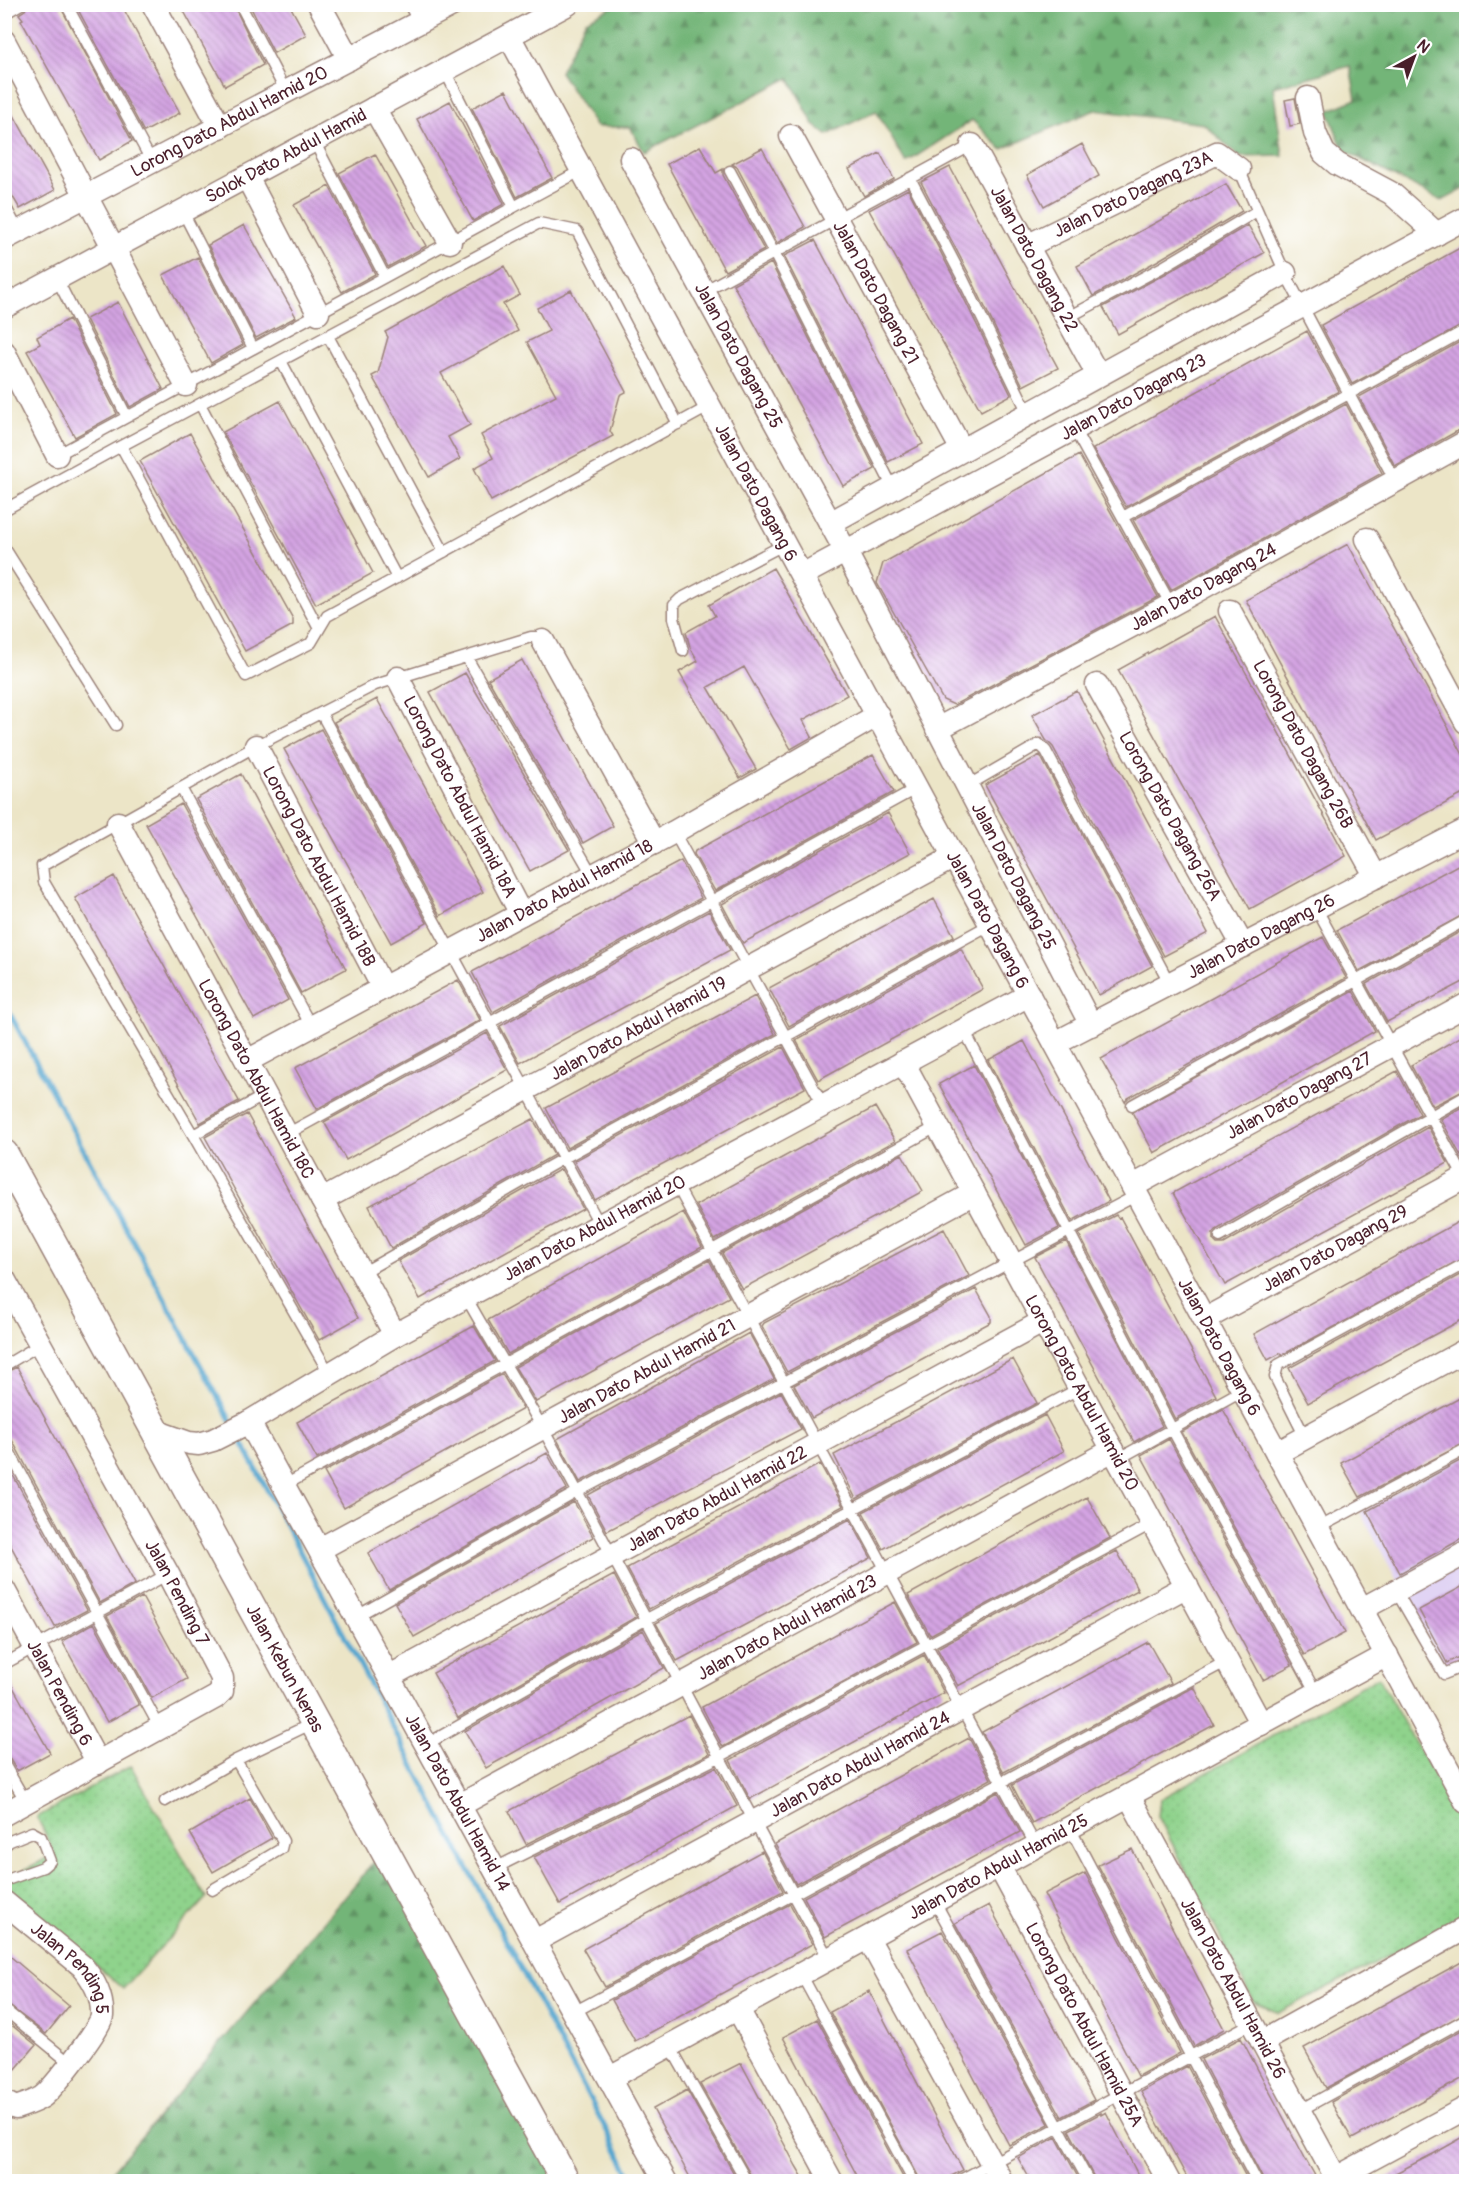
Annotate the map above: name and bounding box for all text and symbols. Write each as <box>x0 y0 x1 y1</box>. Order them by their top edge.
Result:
north arrow <box>1384 27 1444 87</box>
text: N <box>1413 35 1434 58</box>
street label: Lorong Dato Abdul Hamid 20 <box>127 61 332 183</box>
street label: Solok Dato Abdul Hamid <box>201 103 371 209</box>
street label: Jalan Dato Dagang 23A <box>1050 146 1217 243</box>
street label: Jalan Dato Dagang 22 <box>985 182 1083 336</box>
street label: Jalan Dato Dagang 21 <box>827 217 924 368</box>
street label: Jalan Dato Dagang 25 <box>689 279 787 433</box>
street label: Jalan Dato Dagang 23 <box>1056 349 1210 446</box>
street label: Jalan Dato Dagang 6 <box>709 420 803 565</box>
street label: Jalan Dato Dagang 24 <box>1126 538 1281 636</box>
street label: Lorong Dato Dagang 26B <box>1247 656 1358 833</box>
street label: Lorong Dato Abdul Hamid 18A <box>397 692 522 902</box>
street label: Lorong Dato Dagang 26A <box>1113 727 1226 905</box>
street label: Lorong Dato Abdul Hamid 18B <box>257 762 381 971</box>
street label: Jalan Dato Dagang 25 <box>966 799 1061 954</box>
street label: Jalan Dato Abdul Hamid 18 <box>472 834 657 948</box>
street label: Jalan Dato Dagang 6 <box>941 847 1034 993</box>
street label: Jalan Dato Dagang 26 <box>1183 889 1339 985</box>
street label: Jalan Dato Abdul Hamid 19 <box>546 971 731 1086</box>
street label: Lorong Dato Abdul Hamid 18C <box>193 975 319 1183</box>
street label: Jalan Dato Dagang 27 <box>1222 1047 1377 1145</box>
street label: Jalan Dato Abdul Hamid 20 <box>499 1170 690 1287</box>
street label: Jalan Dato Dagang 29 <box>1258 1200 1412 1298</box>
street label: Jalan Dato Dagang 6 <box>1172 1274 1266 1420</box>
street label: Lorong Dato Abdul Hamid 20 <box>1019 1291 1144 1495</box>
street label: Jalan Dato Abdul Hamid 21 <box>554 1314 740 1429</box>
street label: Jalan Dato Abdul Hamid 22 <box>623 1441 811 1557</box>
street label: Jalan Pending 7 <box>139 1536 214 1650</box>
street label: Jalan Dato Abdul Hamid 23 <box>693 1570 881 1686</box>
street label: Jalan Kebun Nenas <box>240 1600 329 1736</box>
street label: Jalan Pending 6 <box>21 1636 98 1750</box>
street label: Jalan Dato Abdul Hamid 24 <box>766 1706 955 1823</box>
street label: Jalan Dato Abdul Hamid 14 <box>399 1710 516 1896</box>
street label: Jalan Dato Abdul Hamid 25 <box>904 1809 1092 1925</box>
street label: Jalan Dato Abdul Hamid 26 <box>1175 1894 1291 2083</box>
street label: Jalan Pending 5 <box>25 1917 113 2015</box>
street label: Lorong Dato Abdul Hamid 25A <box>1020 1919 1148 2131</box>

